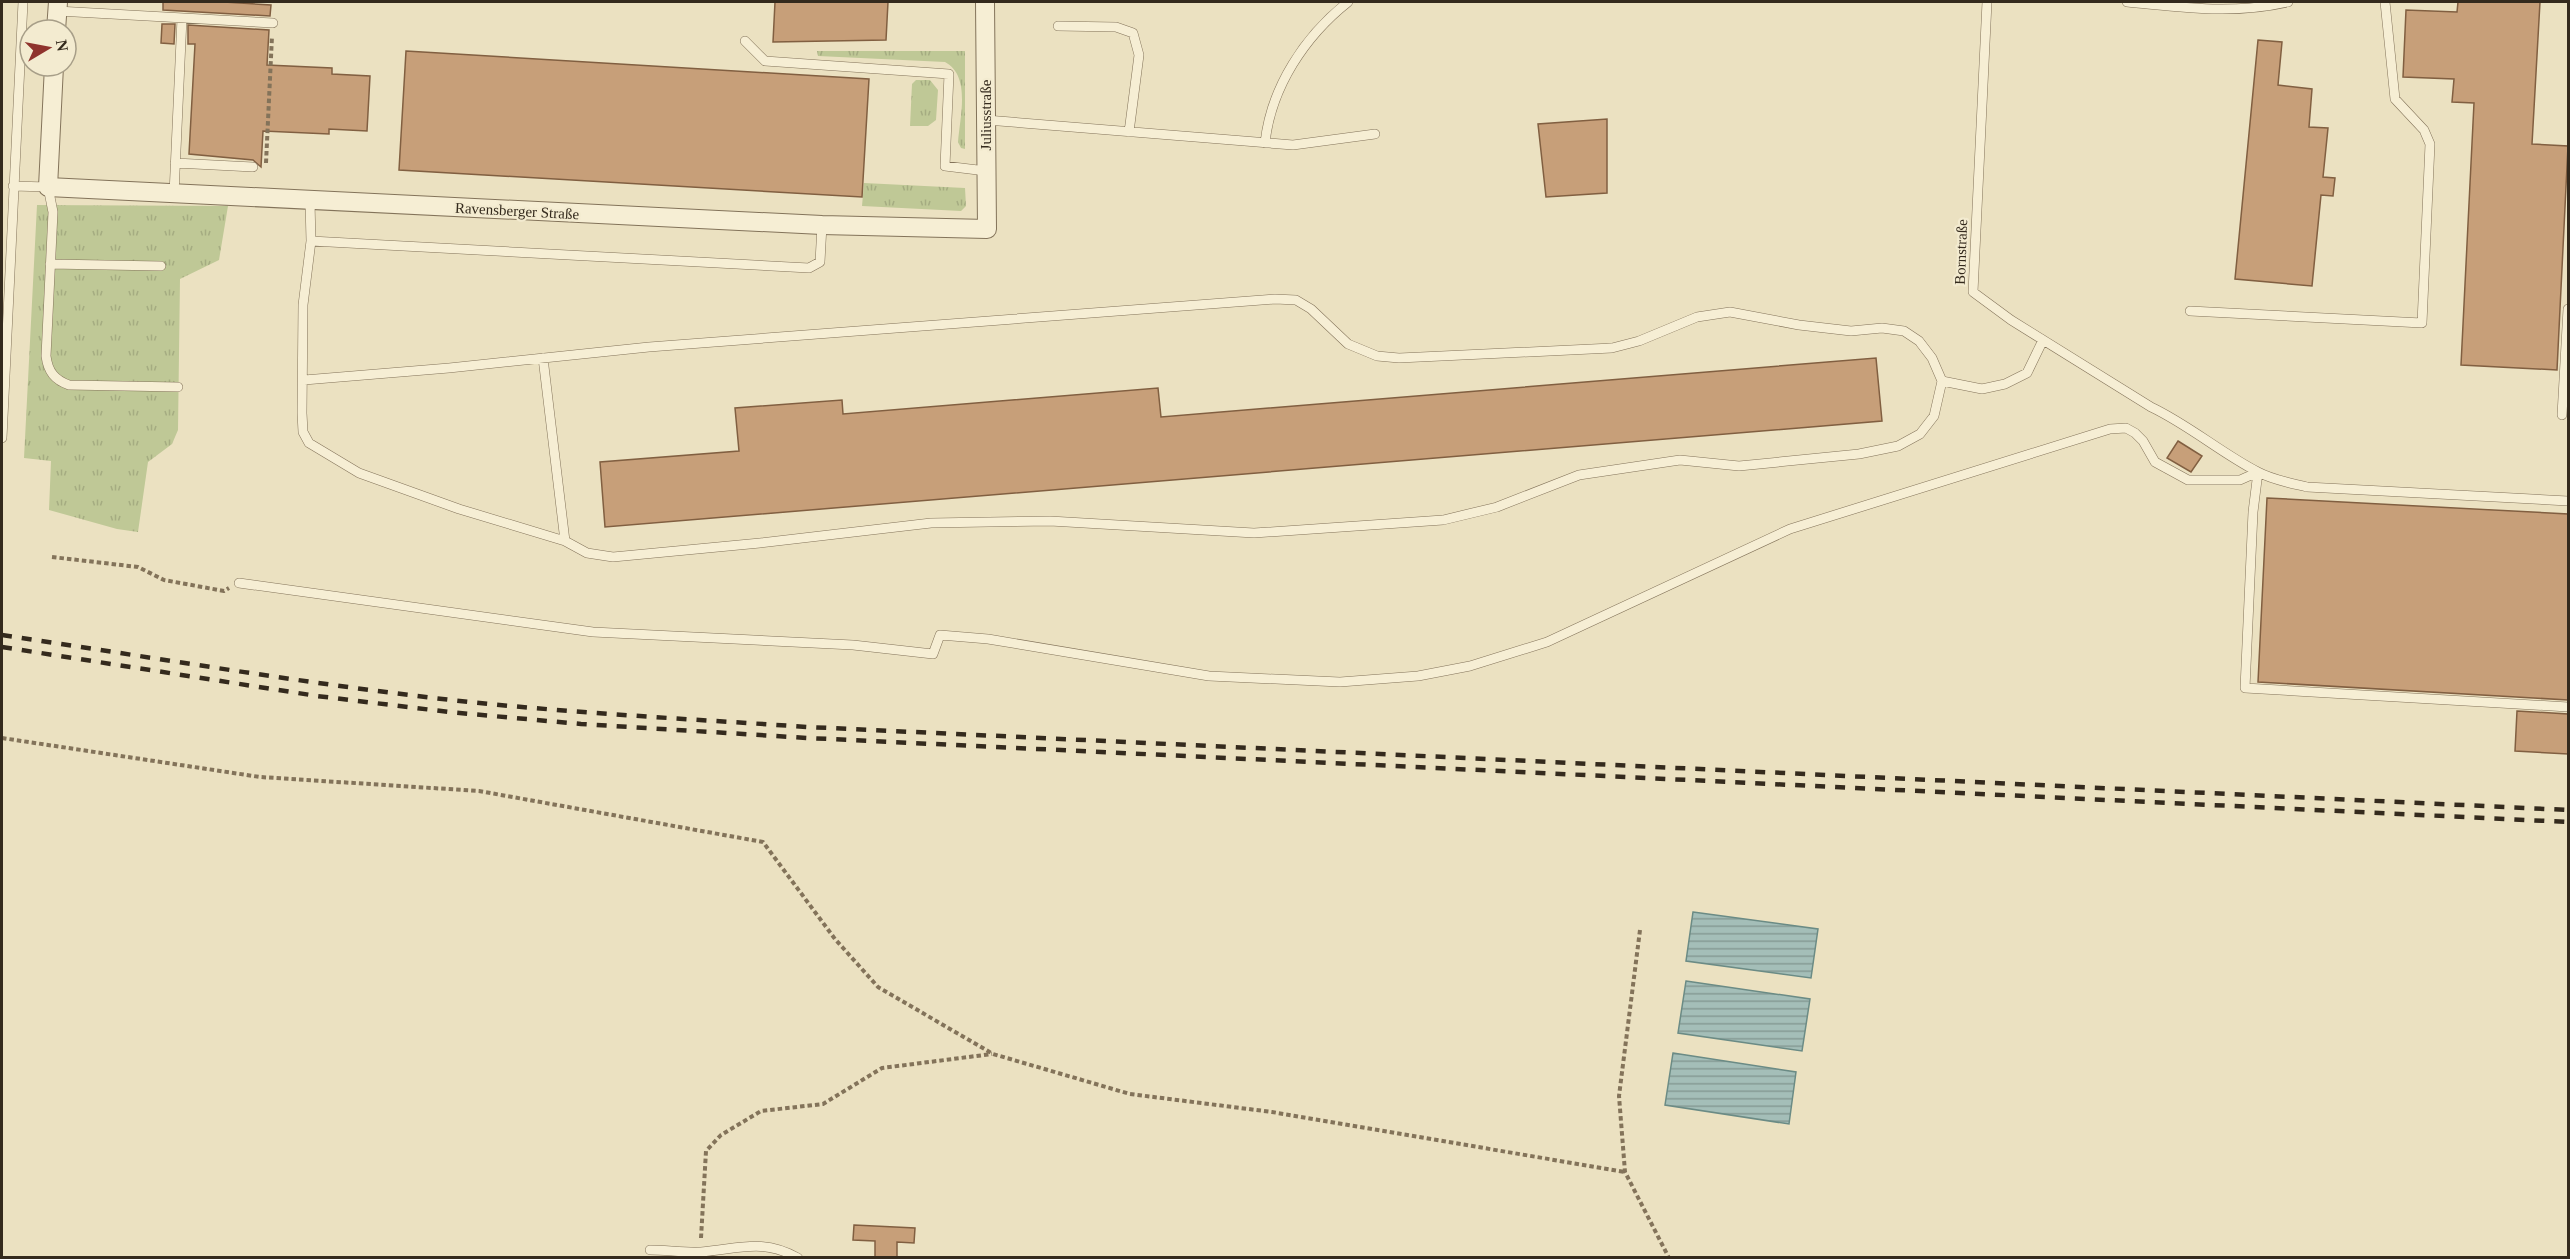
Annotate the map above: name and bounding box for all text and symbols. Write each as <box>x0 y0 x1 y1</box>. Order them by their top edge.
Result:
north arrow <box>18 18 78 78</box>
text: N <box>53 38 72 53</box>
street label: Juliusstraße <box>978 79 994 150</box>
street label: Ravensberger Straße <box>455 200 580 222</box>
street label: Bornstraße <box>1952 218 1970 285</box>

